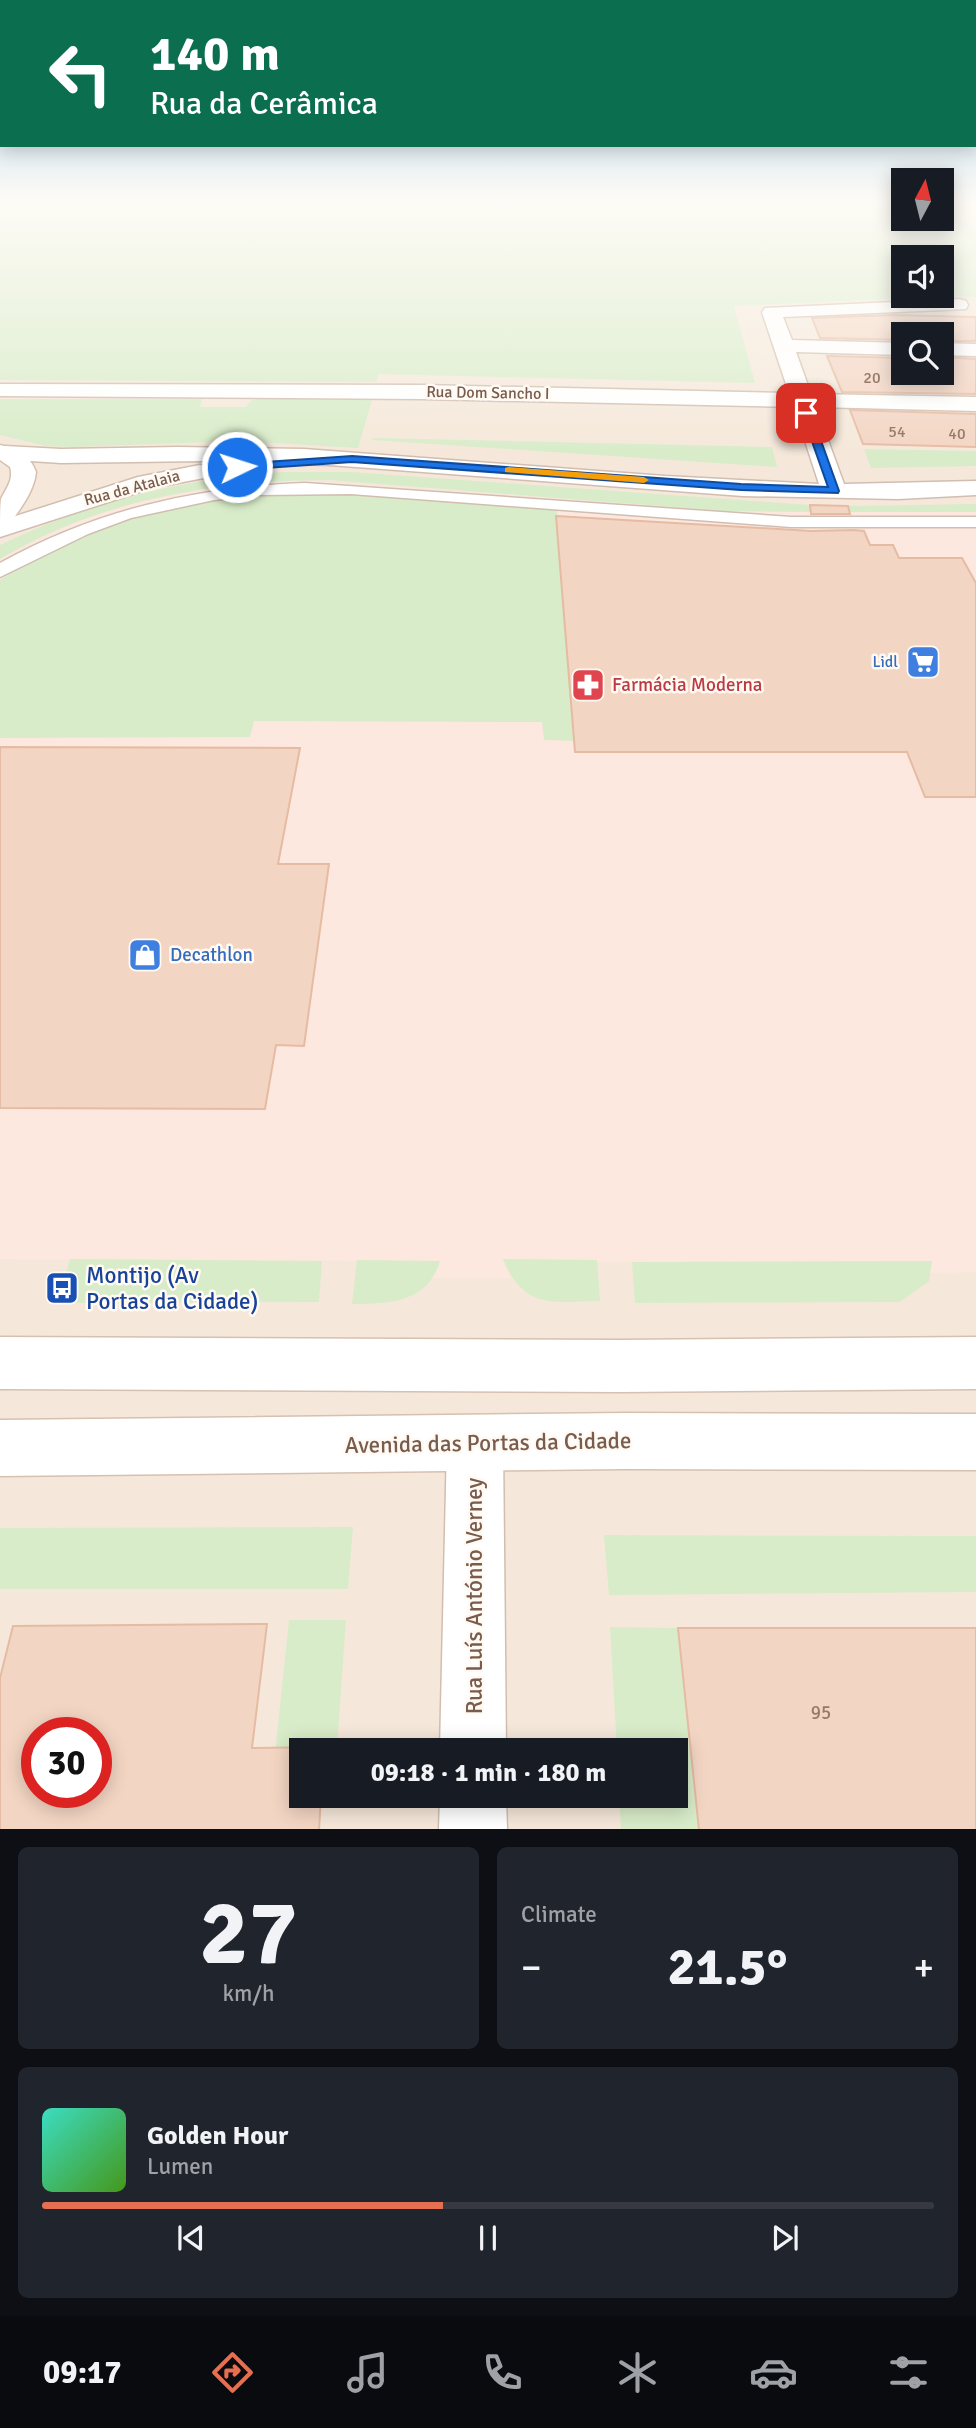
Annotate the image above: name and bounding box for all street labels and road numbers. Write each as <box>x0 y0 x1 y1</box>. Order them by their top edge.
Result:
street label: Rua Dom Sancho I <box>426 382 550 404</box>
street label: Rua da Atalaia <box>82 466 182 510</box>
street label: Avenida das Portas da Cidade <box>344 1426 632 1460</box>
street label: Rua Luís António Verney <box>460 1477 489 1714</box>

